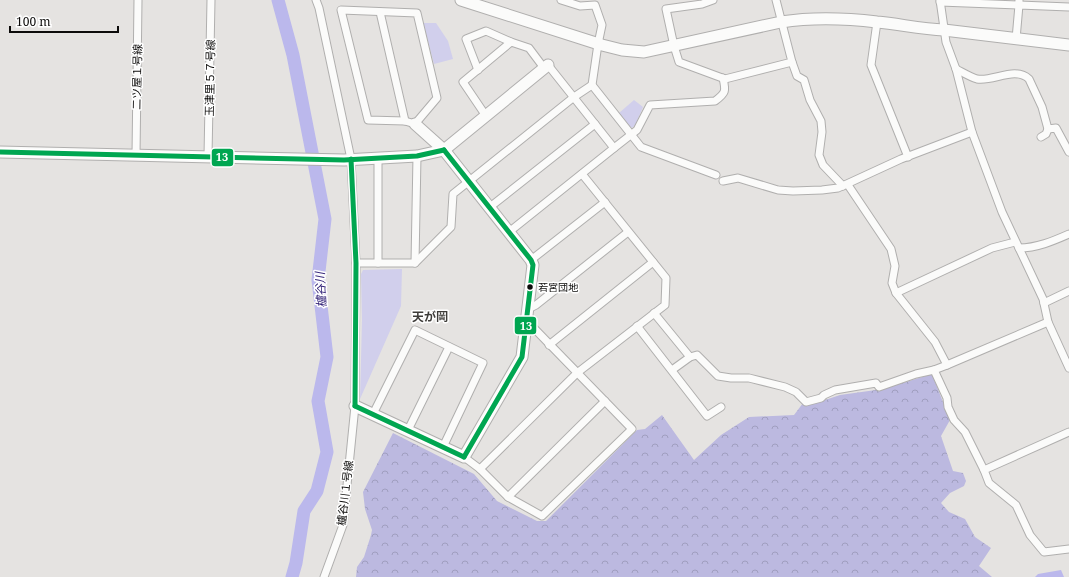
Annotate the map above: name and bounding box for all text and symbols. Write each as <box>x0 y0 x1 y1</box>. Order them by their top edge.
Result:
scale bar <box>10 8 118 34</box>
text: 100 m <box>16 13 51 30</box>
street label: 玉津里５７号線 <box>201 39 218 117</box>
street label: 二ツ屋１号線 <box>128 44 145 110</box>
line badge: 13 <box>211 148 234 167</box>
text: 13 <box>216 149 228 164</box>
water label: 櫨谷川 <box>311 270 330 308</box>
place label: 若宮団地 <box>538 280 579 294</box>
marker: 若宮団地 <box>525 282 535 292</box>
district label: 天が岡 <box>412 308 448 325</box>
line badge: 13 <box>514 316 537 335</box>
text: 13 <box>520 318 532 333</box>
street label: 櫨谷川１号線 <box>333 459 356 527</box>

